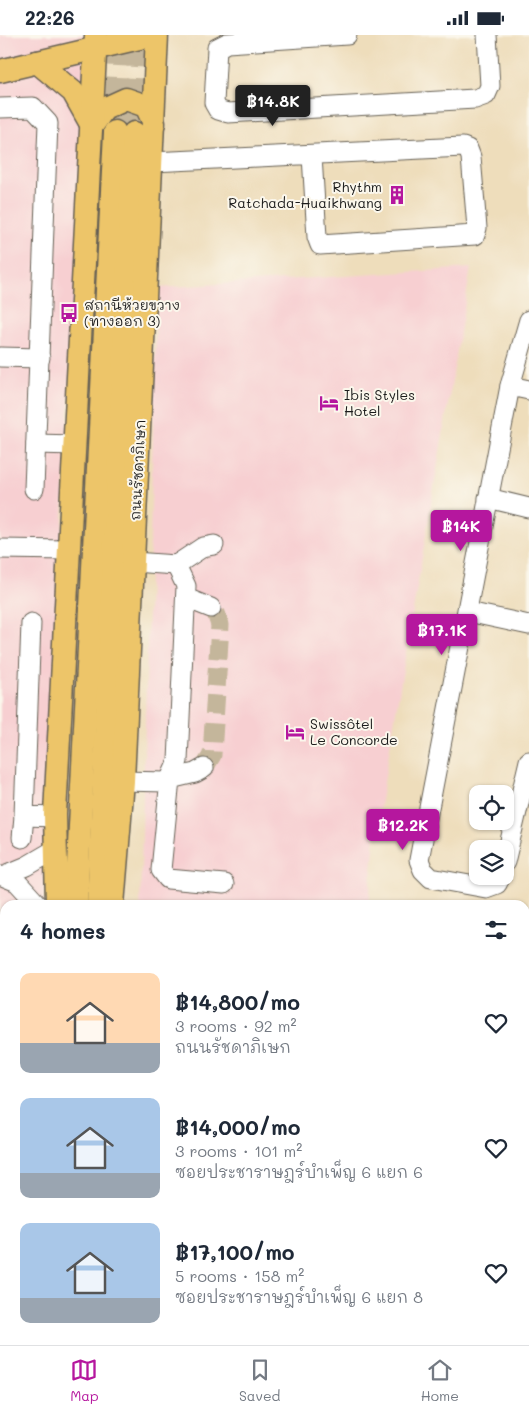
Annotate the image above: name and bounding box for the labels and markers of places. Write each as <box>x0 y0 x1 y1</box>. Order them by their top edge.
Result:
pin: ฿14.8K <box>232 84 314 127</box>
place label: Rhythm Ratchada-Huaikhwang <box>228 177 382 212</box>
building icon: Rhythm Ratchada-Huaikhwang <box>386 184 408 206</box>
place label: สถานีห้วยขวาง (ทางออก 3) <box>84 295 180 330</box>
bus stop icon: สถานีห้วยขวาง (ทางออก 3) <box>58 302 80 324</box>
place label: Ibis Styles Hotel <box>344 385 415 420</box>
hotel icon: Ibis Styles Hotel <box>318 392 340 414</box>
pin: ฿14K <box>431 509 491 552</box>
pin: ฿17.1K <box>401 613 483 656</box>
place label: Swissôtel Le Concorde <box>310 714 398 749</box>
hotel icon: Swissôtel Le Concorde <box>284 721 306 743</box>
pin: ฿12.2K <box>362 809 444 851</box>

